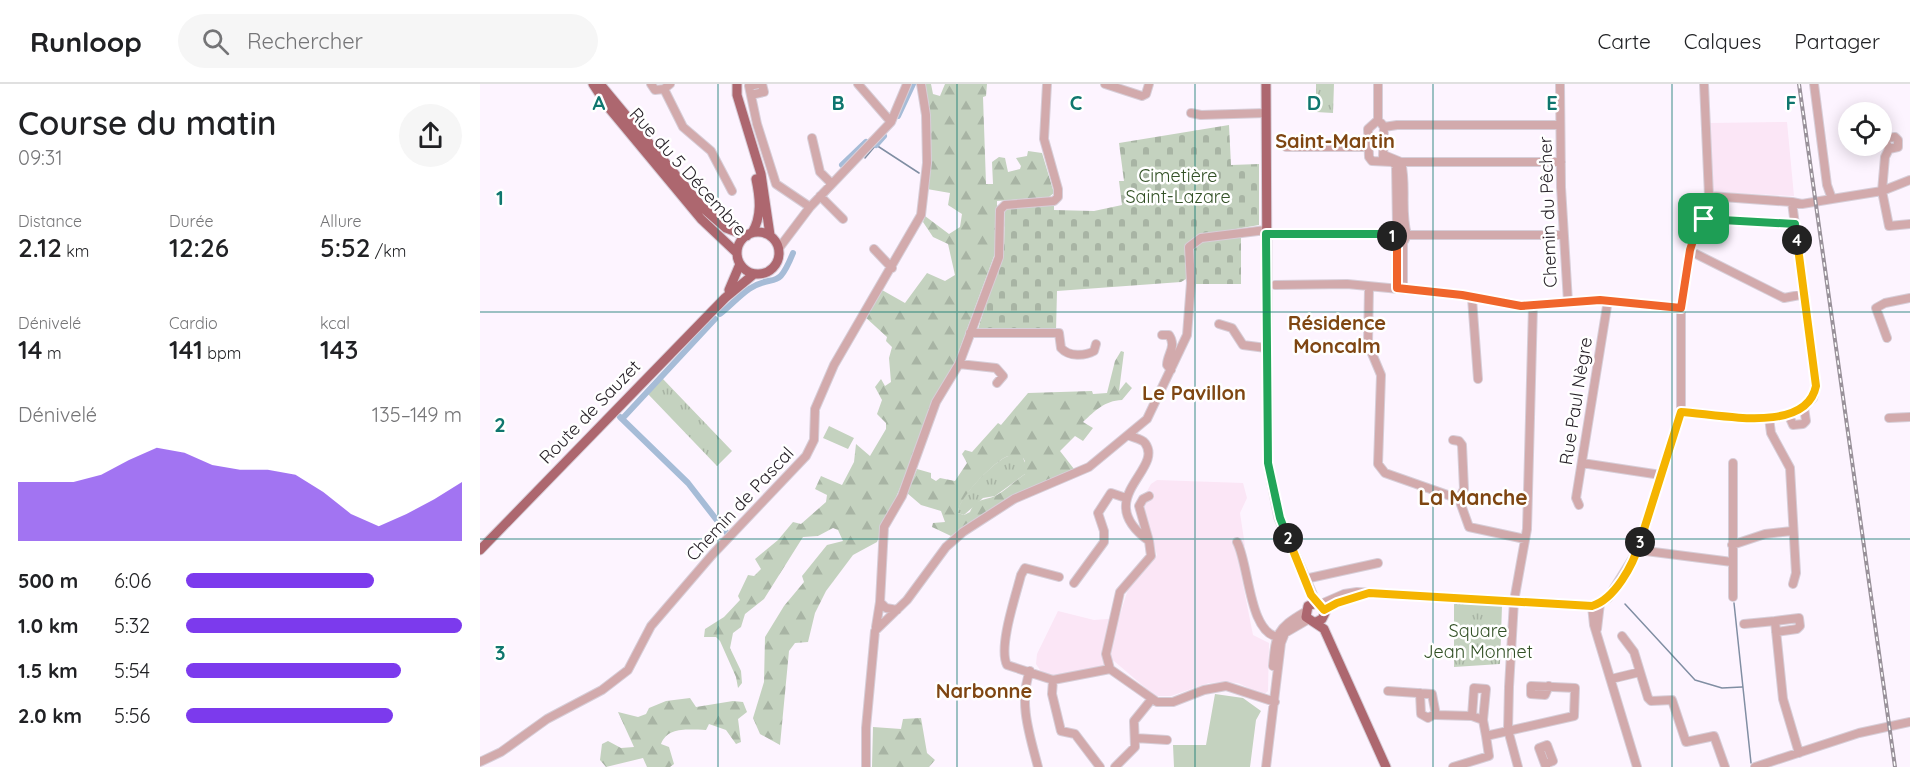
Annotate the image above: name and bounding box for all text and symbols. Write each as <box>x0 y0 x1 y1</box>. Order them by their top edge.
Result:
search box <box>178 14 598 68</box>
text: Runloop <box>30 24 142 59</box>
icon: search <box>199 25 232 58</box>
text: Rechercher <box>247 27 363 55</box>
text: Carte <box>1597 28 1651 54</box>
text: Calques <box>1684 28 1761 54</box>
text: Partager <box>1794 28 1880 54</box>
text: A <box>593 90 606 115</box>
text: B <box>831 90 845 115</box>
text: C <box>1070 90 1083 115</box>
text: D <box>1307 90 1321 115</box>
text: E <box>1546 90 1558 115</box>
text: F <box>1785 90 1797 115</box>
text: Course du matin <box>18 102 276 143</box>
map controls <box>1838 102 1892 156</box>
button: locate <box>1838 102 1892 156</box>
street label: Rue du 5 Décembre <box>625 103 752 241</box>
button: share <box>399 104 462 167</box>
district label: Saint-Martin <box>1275 128 1395 153</box>
street label: Chemin du Pêcher <box>1533 136 1562 288</box>
text: 09:31 <box>18 145 63 170</box>
park label: Cimetière Saint-Lazare <box>1125 164 1231 208</box>
text: 1 <box>496 185 504 210</box>
pin <box>1678 193 1729 244</box>
icon: arrive <box>1687 202 1720 235</box>
text: Distance <box>18 211 82 231</box>
text: Durée <box>169 211 214 231</box>
text: Allure <box>320 211 362 231</box>
pin: 1 <box>1377 221 1407 251</box>
pin: 4 <box>1782 225 1812 255</box>
text: 1 <box>1389 226 1395 246</box>
text: 4 <box>1792 230 1802 250</box>
text: 2.12 <box>18 231 62 264</box>
text: 12:26 <box>169 231 229 264</box>
text: 5:52 <box>320 231 370 264</box>
text: km <box>62 241 89 261</box>
text: /km <box>370 241 406 261</box>
district label: Résidence Moncalm <box>1288 310 1386 358</box>
text: Dénivelé <box>18 313 81 333</box>
text: Cardio <box>169 313 218 333</box>
text: kcal <box>320 313 350 333</box>
text: 14 <box>18 333 43 366</box>
text: 141 <box>169 333 203 366</box>
text: 143 <box>320 333 358 366</box>
street label: Rue Paul Nègre <box>1554 335 1597 466</box>
text: m <box>43 343 62 363</box>
text: bpm <box>203 343 241 363</box>
street label: Route de Sauzet <box>534 355 645 469</box>
district label: Le Pavillon <box>1142 380 1246 405</box>
text: Dénivelé <box>18 402 97 427</box>
text: 135–149 m <box>372 402 462 427</box>
text: 2 <box>494 412 506 437</box>
street label: Chemin de Pascal <box>681 442 799 566</box>
district label: La Manche <box>1418 484 1528 510</box>
pin: 2 <box>1273 523 1303 553</box>
pin: 3 <box>1625 527 1655 557</box>
text: 2 <box>1283 528 1293 548</box>
text: 3 <box>1636 532 1644 552</box>
text: 500 m <box>18 568 78 593</box>
text: 6:06 <box>114 568 151 593</box>
text: 1.0 km <box>18 613 78 638</box>
text: 5:32 <box>114 613 150 638</box>
park label: Square Jean Monnet <box>1423 619 1533 663</box>
text: 3 <box>495 640 505 665</box>
text: 1.5 km <box>18 658 78 683</box>
text: 5:54 <box>114 658 150 683</box>
district label: Narbonne <box>936 678 1032 703</box>
text: 2.0 km <box>18 703 82 728</box>
text: 5:56 <box>114 703 150 728</box>

